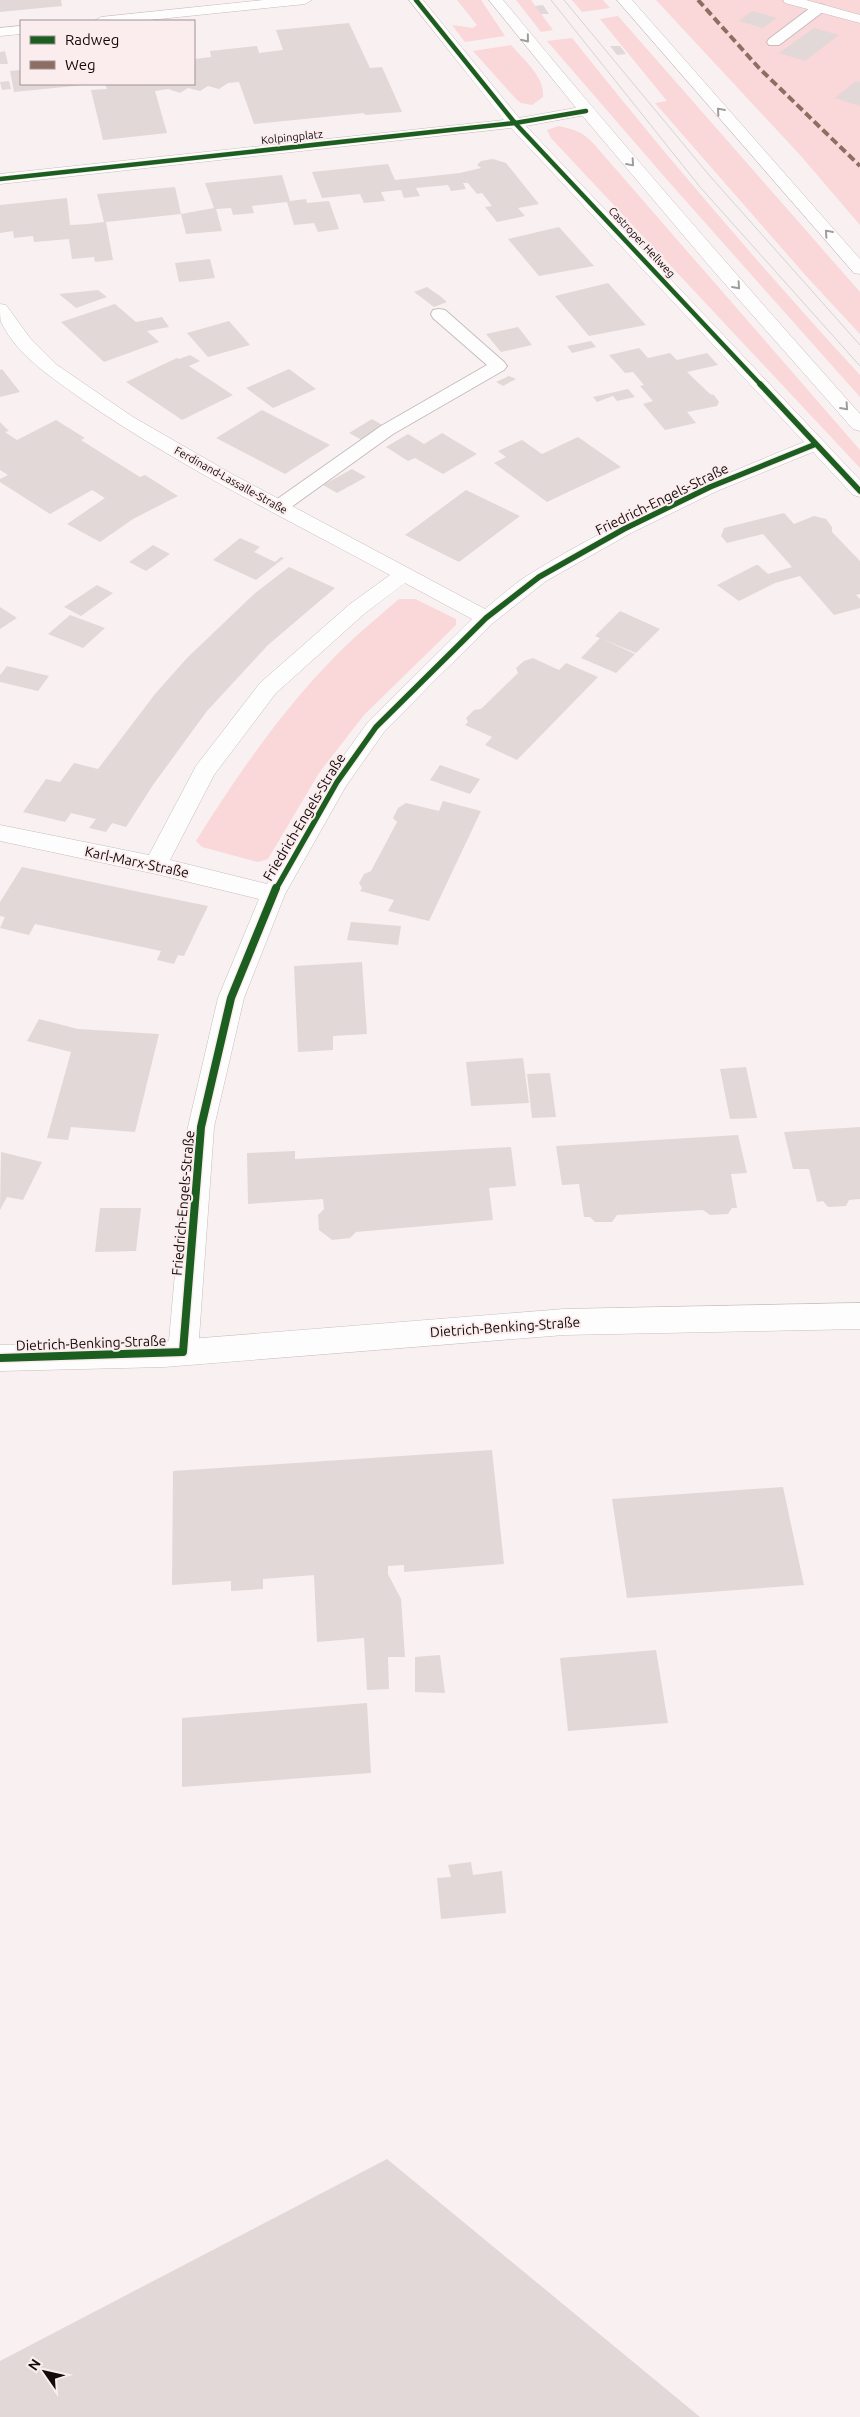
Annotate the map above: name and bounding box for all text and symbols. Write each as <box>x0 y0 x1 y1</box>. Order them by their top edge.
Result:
legend <box>20 20 195 85</box>
text: Radweg <box>65 31 119 48</box>
one-way arrow <box>520 33 529 42</box>
text: Weg <box>65 56 96 73</box>
one-way arrow <box>717 107 726 116</box>
street label: Kolpingplatz <box>261 128 323 146</box>
one-way arrow <box>625 157 634 166</box>
street label: Castroper Hellweg <box>606 204 678 280</box>
one-way arrow <box>825 229 834 238</box>
one-way arrow <box>731 280 740 289</box>
one-way arrow <box>839 402 848 411</box>
street label: Ferdinand-Lassalle-Straße <box>173 444 289 516</box>
street label: Friedrich-Engels-Straße <box>593 460 731 538</box>
street label: Friedrich-Engels-Straße <box>260 750 348 884</box>
street label: Karl-Marx-Straße <box>83 843 191 881</box>
street label: Friedrich-Engels-Straße <box>169 1130 197 1276</box>
street label: Dietrich-Benking-Straße <box>429 1314 581 1340</box>
street label: Dietrich-Benking-Straße <box>16 1332 166 1354</box>
north arrow <box>20 2347 70 2397</box>
text: N <box>25 2356 44 2374</box>

